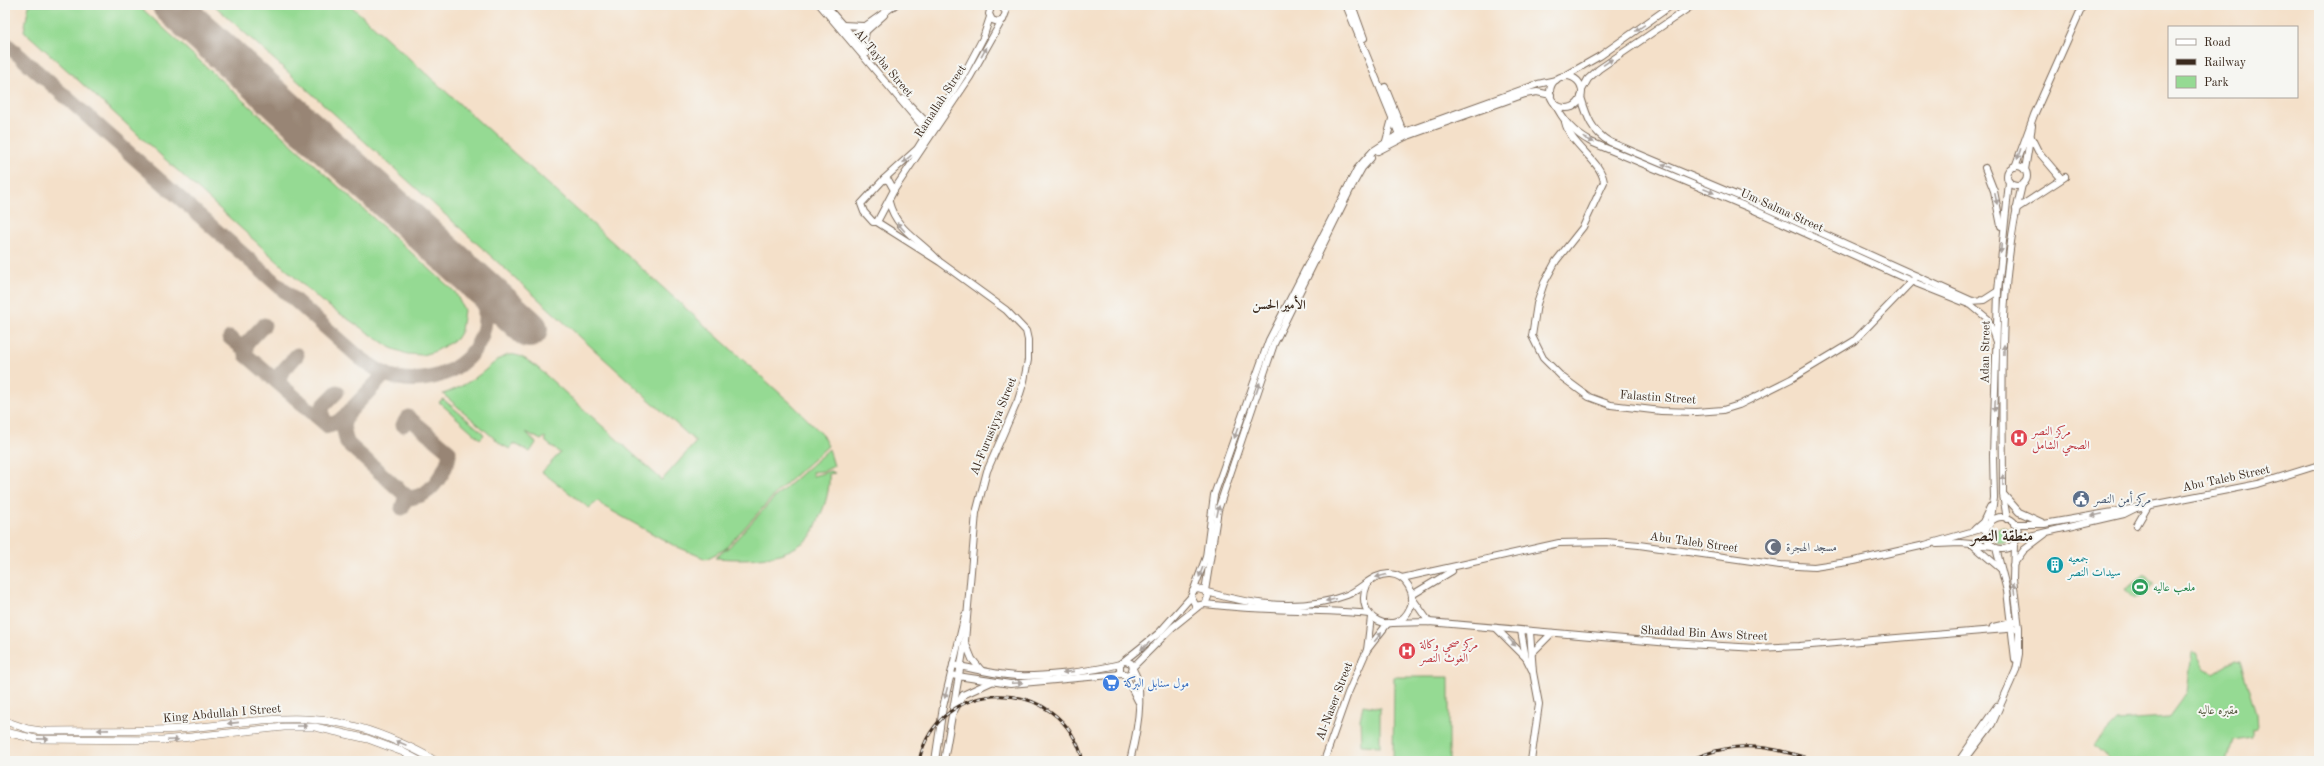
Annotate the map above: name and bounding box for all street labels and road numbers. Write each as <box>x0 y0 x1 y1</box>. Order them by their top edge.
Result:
street label: Al-Tayba Street <box>852 28 915 100</box>
street label: Ramallah Street <box>913 63 969 140</box>
street label: Um Salma Street <box>1738 187 1825 235</box>
street label: Adan Street <box>1979 320 1993 384</box>
street label: Al-Furusiyya Street <box>969 376 1019 477</box>
street label: Falastin Street <box>1619 389 1697 407</box>
street label: Abu Taleb Street <box>2181 464 2271 494</box>
street label: Abu Taleb Street <box>1649 531 1739 555</box>
street label: Shaddad Bin Aws Street <box>1640 625 1768 643</box>
street label: Al-Naser Street <box>1314 661 1355 742</box>
street label: King Abdullah I Street <box>162 703 282 725</box>

